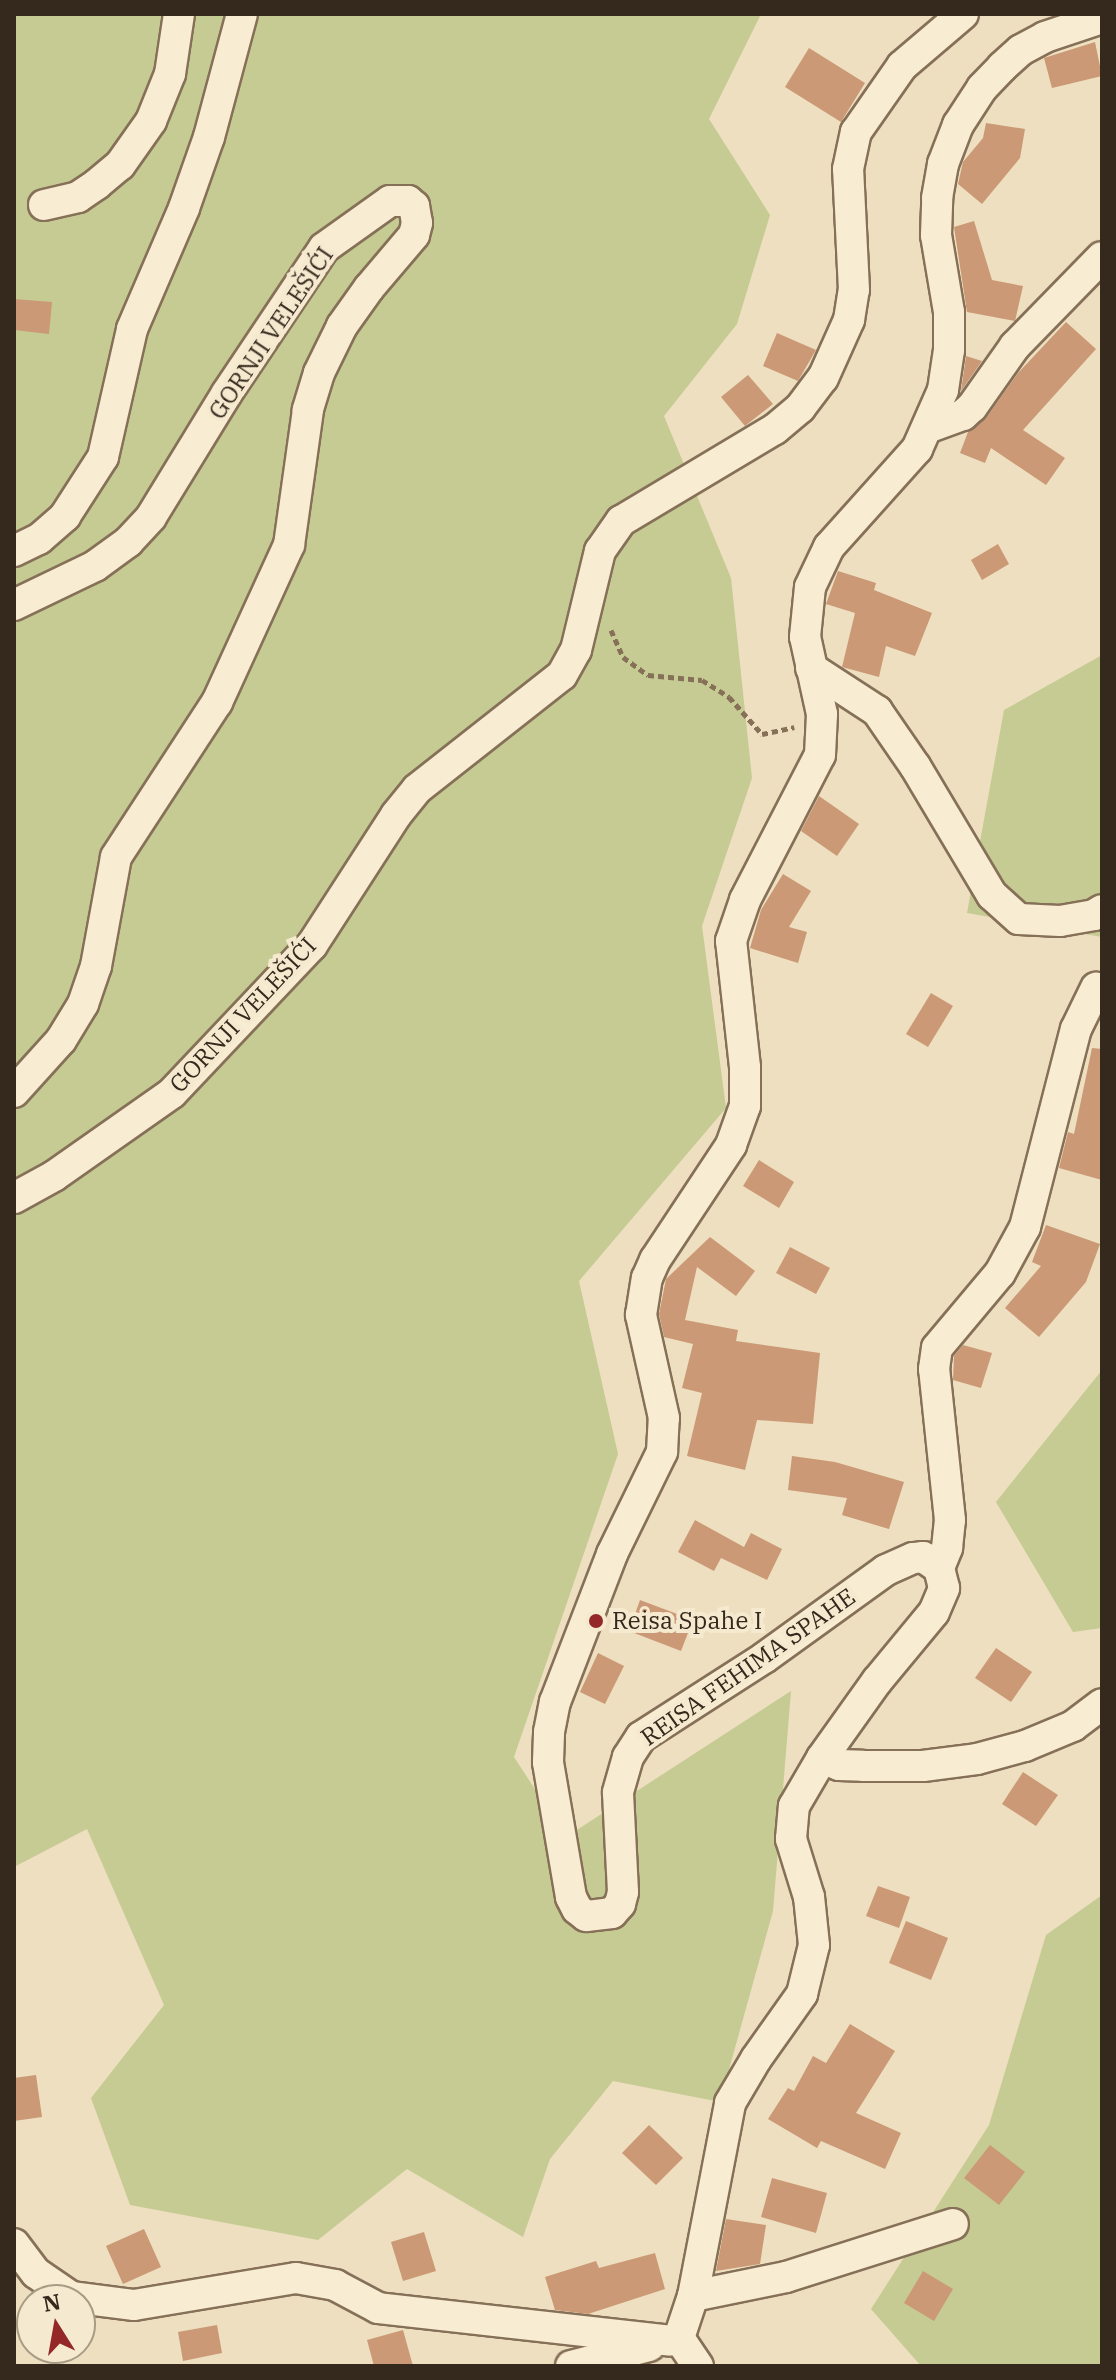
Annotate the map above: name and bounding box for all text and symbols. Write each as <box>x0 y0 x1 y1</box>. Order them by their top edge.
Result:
street label: GORNJI VELEŠIĆI <box>203 241 339 425</box>
street label: GORNJI VELEŠIĆI <box>164 931 322 1099</box>
street label: REISA FEHIMA SPAHE <box>635 1582 861 1752</box>
place label: Reisa Spahe I <box>612 1607 762 1635</box>
marker: Reisa Spahe I <box>587 1612 605 1630</box>
north arrow <box>16 2284 96 2364</box>
text: N <box>40 2286 63 2318</box>

